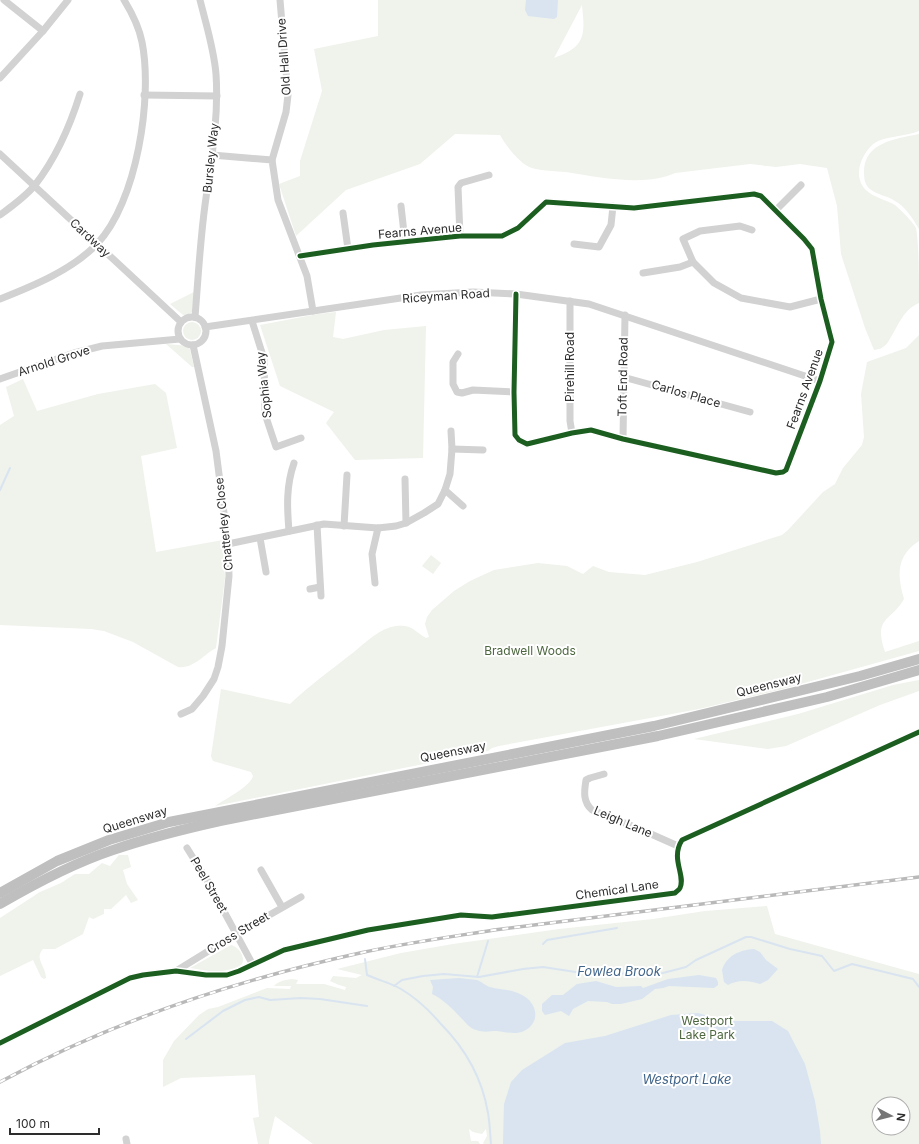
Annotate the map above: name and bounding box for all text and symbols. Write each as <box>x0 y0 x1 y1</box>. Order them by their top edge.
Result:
street label: Old Hall Drive <box>273 18 294 96</box>
street label: Bursley Way <box>199 122 222 194</box>
street label: Cardway <box>67 215 114 260</box>
street label: Fearns Avenue <box>377 219 463 242</box>
street label: Riceyman Road <box>402 285 490 306</box>
street label: Pirehill Road <box>562 332 577 402</box>
street label: Toft End Road <box>614 337 631 417</box>
street label: Arnold Grove <box>16 342 92 379</box>
street label: Fearns Avenue <box>783 347 826 431</box>
street label: Sophia Way <box>253 351 274 419</box>
street label: Carlos Place <box>650 376 722 411</box>
street label: Chatterley Close <box>211 477 236 571</box>
park label: Bradwell Woods <box>484 643 576 658</box>
street label: Queensway <box>735 669 803 700</box>
street label: Queensway <box>419 738 487 765</box>
street label: Leigh Lane <box>592 802 655 841</box>
street label: Queensway <box>101 803 169 836</box>
street label: Peel Street <box>188 854 231 915</box>
street label: Chemical Lane <box>574 876 660 903</box>
street label: Cross Street <box>204 908 272 957</box>
water label: Fowlea Brook <box>577 963 662 979</box>
park label: Westport Lake Park <box>679 1013 735 1042</box>
water label: Westport Lake <box>642 1071 732 1087</box>
north arrow <box>871 1096 911 1136</box>
scale bar <box>10 1110 99 1136</box>
text: N <box>893 1112 908 1122</box>
text: 100 m <box>16 1116 50 1131</box>

